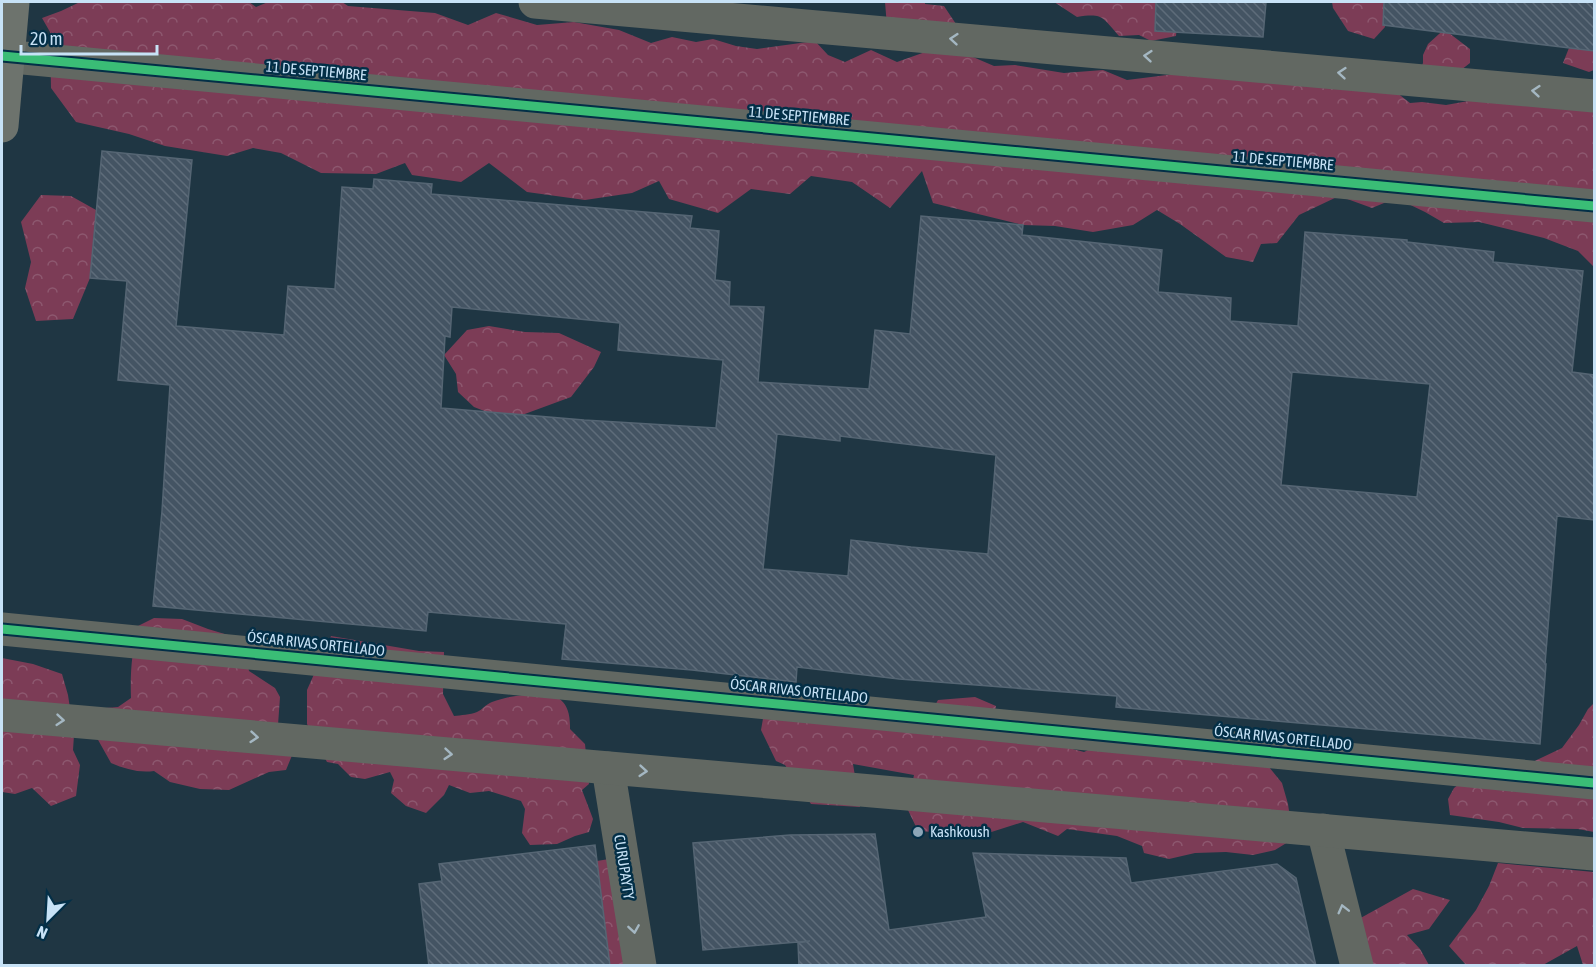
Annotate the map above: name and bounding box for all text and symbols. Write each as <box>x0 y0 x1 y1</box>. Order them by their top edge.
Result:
scale bar <box>21 18 158 56</box>
text: 20 m <box>30 28 62 49</box>
one-way arrow <box>949 33 958 46</box>
one-way arrow <box>1143 50 1152 63</box>
street label: 11 DE SEPTIEMBRE <box>265 58 368 83</box>
one-way arrow <box>1337 67 1346 80</box>
one-way arrow <box>1532 85 1541 98</box>
street label: 11 DE SEPTIEMBRE <box>748 103 851 128</box>
street label: 11 DE SEPTIEMBRE <box>1232 148 1335 173</box>
street label: ÓSCAR RIVAS ORTELLADO <box>246 628 386 659</box>
street label: ÓSCAR RIVAS ORTELLADO <box>729 675 869 706</box>
one-way arrow <box>55 713 64 726</box>
street label: ÓSCAR RIVAS ORTELLADO <box>1213 722 1353 753</box>
one-way arrow <box>249 730 259 743</box>
one-way arrow <box>444 747 453 760</box>
one-way arrow <box>638 764 647 777</box>
place label: Kashkoush <box>930 823 990 840</box>
marker: Kashkoush <box>911 825 925 839</box>
street label: CURUPAYTY <box>611 833 638 901</box>
north arrow <box>18 889 78 949</box>
one-way arrow <box>1337 904 1350 914</box>
text: N <box>34 923 50 943</box>
one-way arrow <box>628 925 640 934</box>

